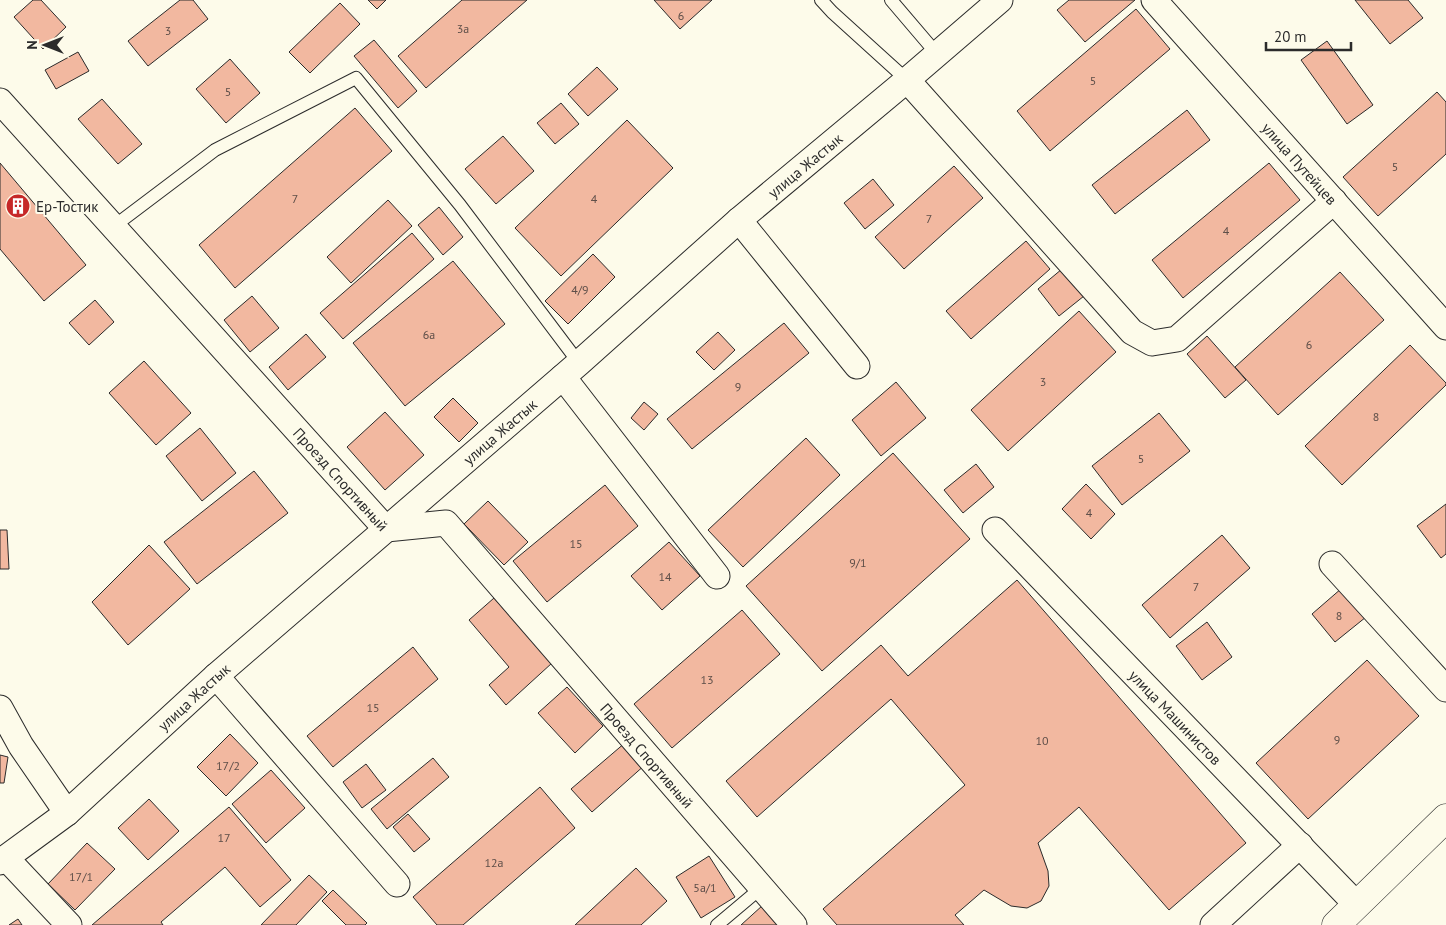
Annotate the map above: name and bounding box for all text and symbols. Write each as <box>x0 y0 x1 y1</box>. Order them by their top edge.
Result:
house number: 6 <box>678 8 684 23</box>
north arrow <box>20 20 70 70</box>
scale bar <box>1266 20 1351 52</box>
house number: 3а <box>457 21 469 36</box>
house number: 3 <box>165 23 171 38</box>
text: 20 m <box>1274 27 1307 46</box>
text: N <box>23 40 41 50</box>
house number: 5 <box>1090 73 1096 88</box>
house number: 5 <box>225 84 231 99</box>
street label: улица Путейцев <box>1258 118 1342 208</box>
street label: улица Жастык <box>764 128 847 202</box>
house number: 5 <box>1392 159 1398 174</box>
house number: 7 <box>292 191 298 206</box>
house number: 4 <box>591 191 598 206</box>
building icon: Ер-Тостик <box>5 193 31 219</box>
place label: Ер-Тостик <box>36 197 99 216</box>
house number: 7 <box>926 211 932 226</box>
house number: 4 <box>1223 223 1230 238</box>
house number: 4/9 <box>571 282 589 297</box>
house number: 6а <box>423 327 435 342</box>
house number: 6 <box>1306 337 1312 352</box>
house number: 3 <box>1040 374 1046 389</box>
house number: 9 <box>735 379 741 394</box>
street label: улица Жастык <box>459 394 541 468</box>
house number: 8 <box>1373 409 1379 424</box>
street label: Проезд Спортивный <box>289 423 392 535</box>
house number: 5 <box>1138 451 1144 466</box>
house number: 4 <box>1086 505 1093 520</box>
house number: 15 <box>569 536 583 551</box>
house number: 9/1 <box>849 555 867 570</box>
house number: 14 <box>658 569 672 584</box>
house number: 7 <box>1193 579 1199 594</box>
house number: 8 <box>1336 608 1342 623</box>
street label: улица Жастык <box>154 658 234 735</box>
street label: улица Машинистов <box>1125 666 1226 769</box>
house number: 13 <box>700 672 714 687</box>
street label: Проезд Спортивный <box>596 699 698 812</box>
house number: 15 <box>366 700 380 715</box>
house number: 9 <box>1334 732 1340 747</box>
house number: 10 <box>1035 733 1049 748</box>
house number: 17/2 <box>216 758 240 773</box>
house number: 17 <box>217 830 231 845</box>
house number: 12а <box>484 855 504 870</box>
house number: 17/1 <box>69 869 93 884</box>
house number: 5а/1 <box>693 880 717 895</box>

